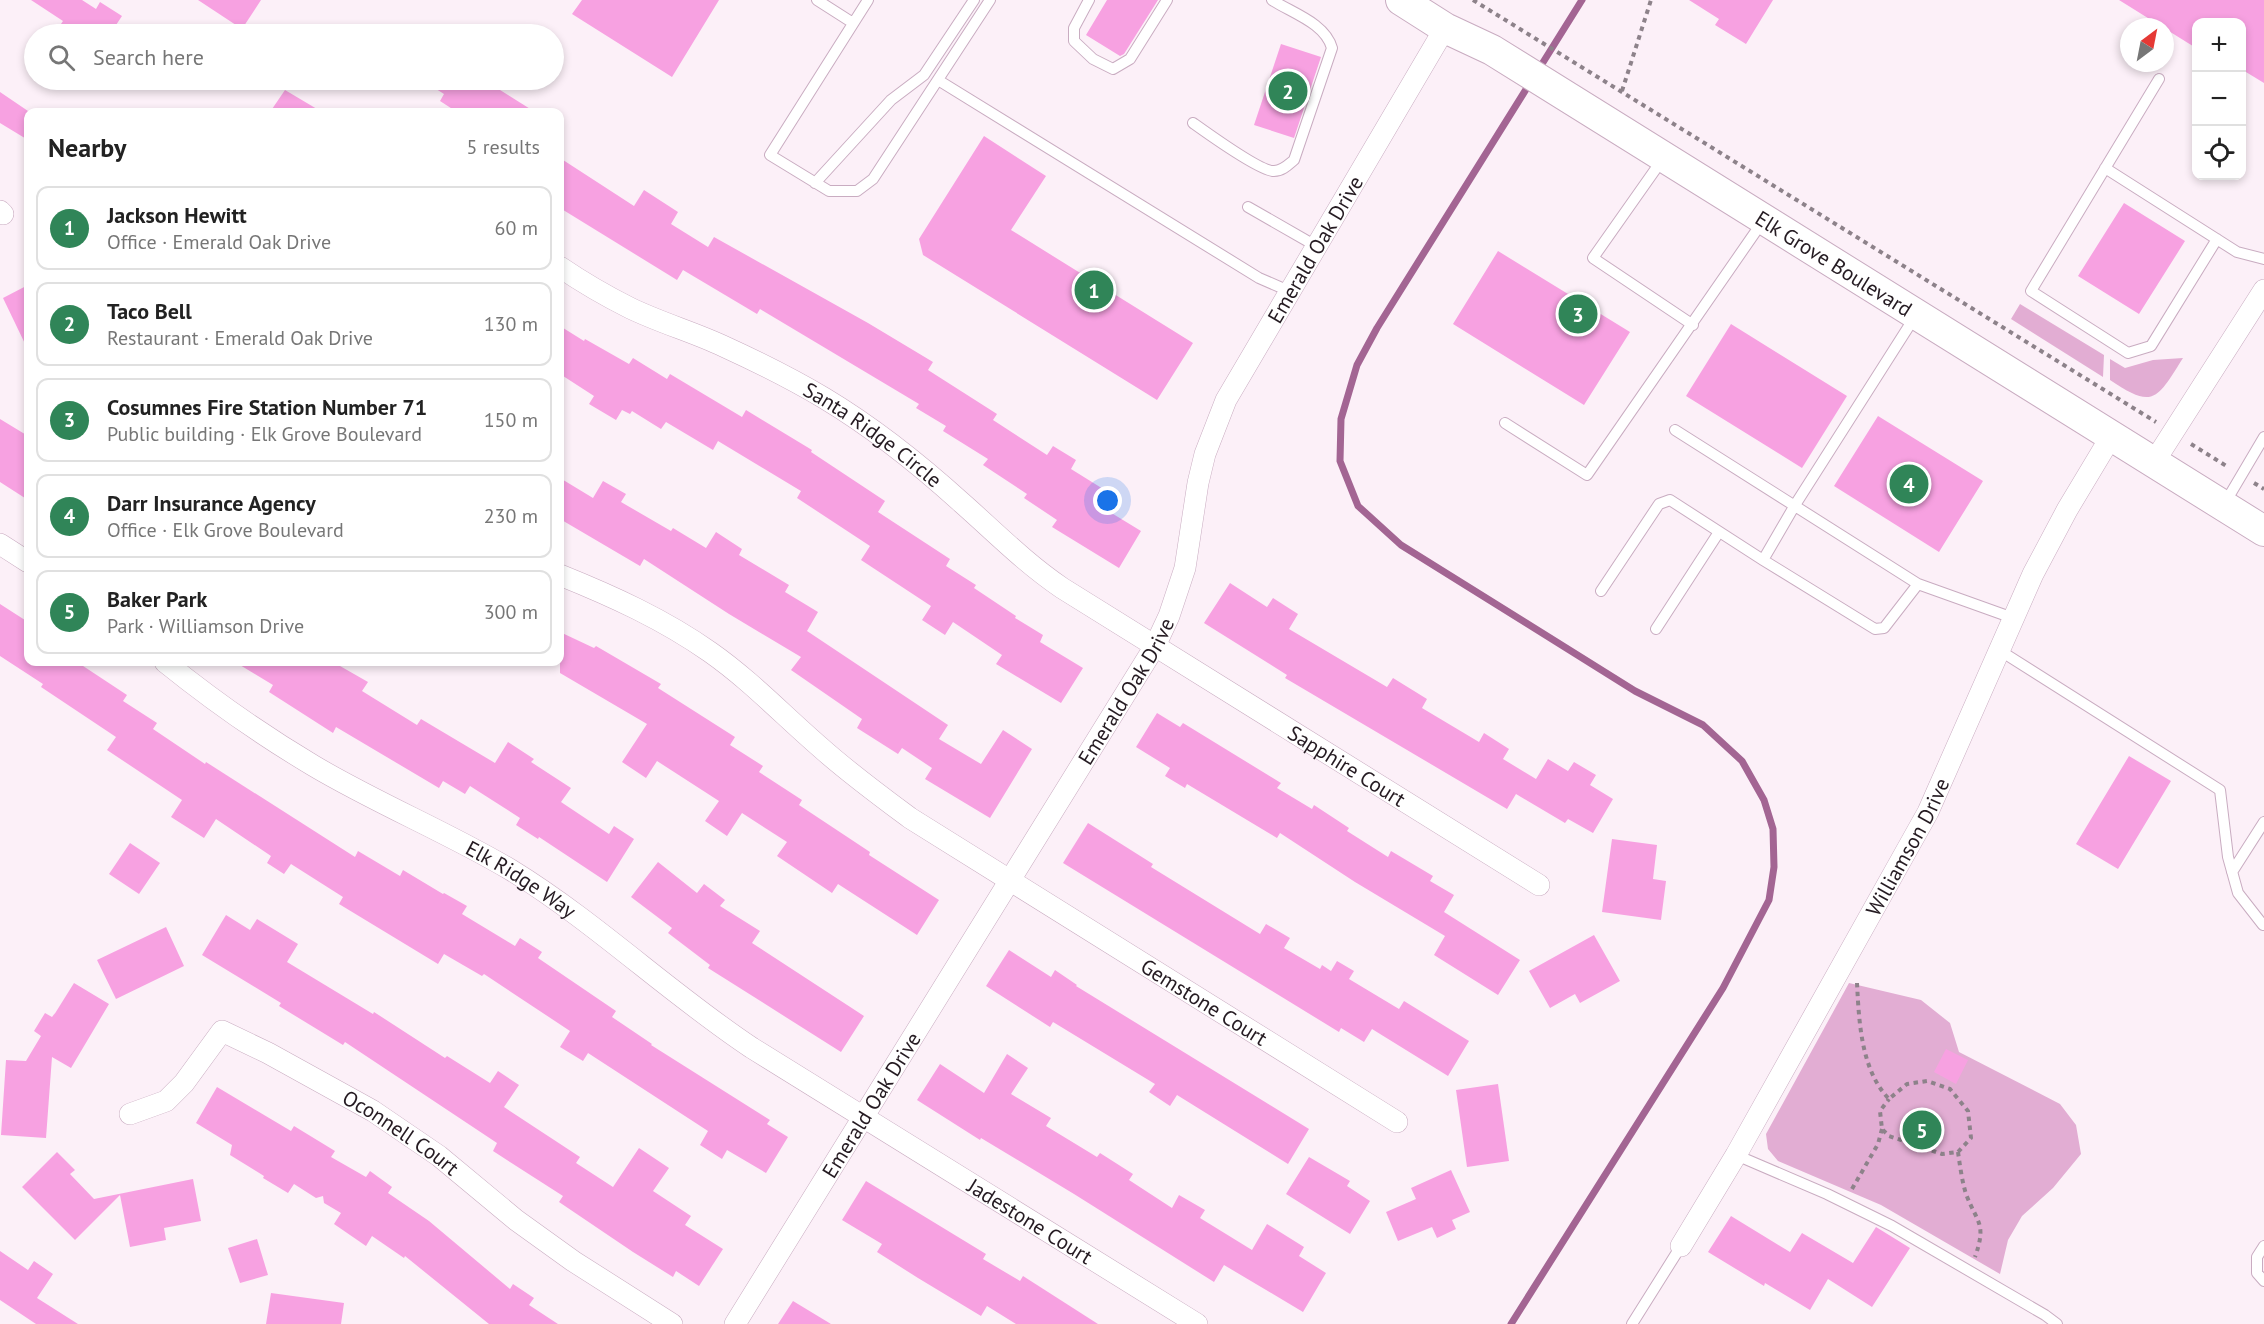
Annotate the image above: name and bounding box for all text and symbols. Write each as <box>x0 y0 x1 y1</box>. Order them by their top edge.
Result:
north arrow <box>2120 18 2174 72</box>
map controls <box>2192 18 2246 180</box>
button: + <box>2192 18 2246 72</box>
search box <box>24 24 564 90</box>
icon: search <box>45 41 78 74</box>
text: Search here <box>93 43 204 71</box>
pin: 2 <box>1268 68 1308 113</box>
button: − <box>2192 72 2246 126</box>
button: locate <box>2192 126 2246 180</box>
text: Nearby <box>48 131 126 164</box>
text: 5 results <box>467 134 540 160</box>
street label: Emerald Oak Drive <box>1261 171 1369 328</box>
text: Jackson Hewitt <box>107 201 247 229</box>
street label: Elk Grove Boulevard <box>1751 204 1917 322</box>
text: 1 <box>64 215 75 241</box>
text: 60 m <box>495 215 538 241</box>
text: Office · Emerald Oak Drive <box>107 229 331 255</box>
pin: 1 <box>1074 268 1114 312</box>
pin: 3 <box>1558 292 1598 336</box>
text: Taco Bell <box>107 297 192 325</box>
text: 2 <box>64 311 75 337</box>
text: 130 m <box>484 311 538 337</box>
text: Restaurant · Emerald Oak Drive <box>107 325 373 351</box>
street label: Santa Ridge Circle <box>799 376 948 493</box>
text: Cosumnes Fire Station Number 71 <box>107 393 427 421</box>
text: 3 <box>64 407 75 433</box>
text: 150 m <box>484 407 538 433</box>
text: Public building · Elk Grove Boulevard <box>107 421 422 447</box>
pin: 4 <box>1890 462 1928 506</box>
your location <box>1093 486 1122 515</box>
text: Darr Insurance Agency <box>107 489 316 517</box>
text: 4 <box>64 503 75 529</box>
text: 230 m <box>484 503 538 529</box>
text: Office · Elk Grove Boulevard <box>107 517 344 543</box>
text: Baker Park <box>107 585 207 613</box>
text: 5 <box>64 599 75 625</box>
text: 300 m <box>484 599 538 625</box>
text: Park · Williamson Drive <box>107 613 304 639</box>
street label: Emerald Oak Drive <box>1071 613 1180 769</box>
street label: Sapphire Court <box>1283 719 1411 812</box>
street label: Williamson Drive <box>1859 774 1955 921</box>
street label: Elk Ridge Way <box>461 834 582 924</box>
street label: Gemstone Court <box>1136 952 1273 1051</box>
street label: Emerald Oak Drive <box>816 1027 926 1183</box>
street label: Oconnell Court <box>338 1083 465 1181</box>
pin: 5 <box>1902 1108 1942 1152</box>
street label: Jadestone Court <box>962 1171 1098 1270</box>

